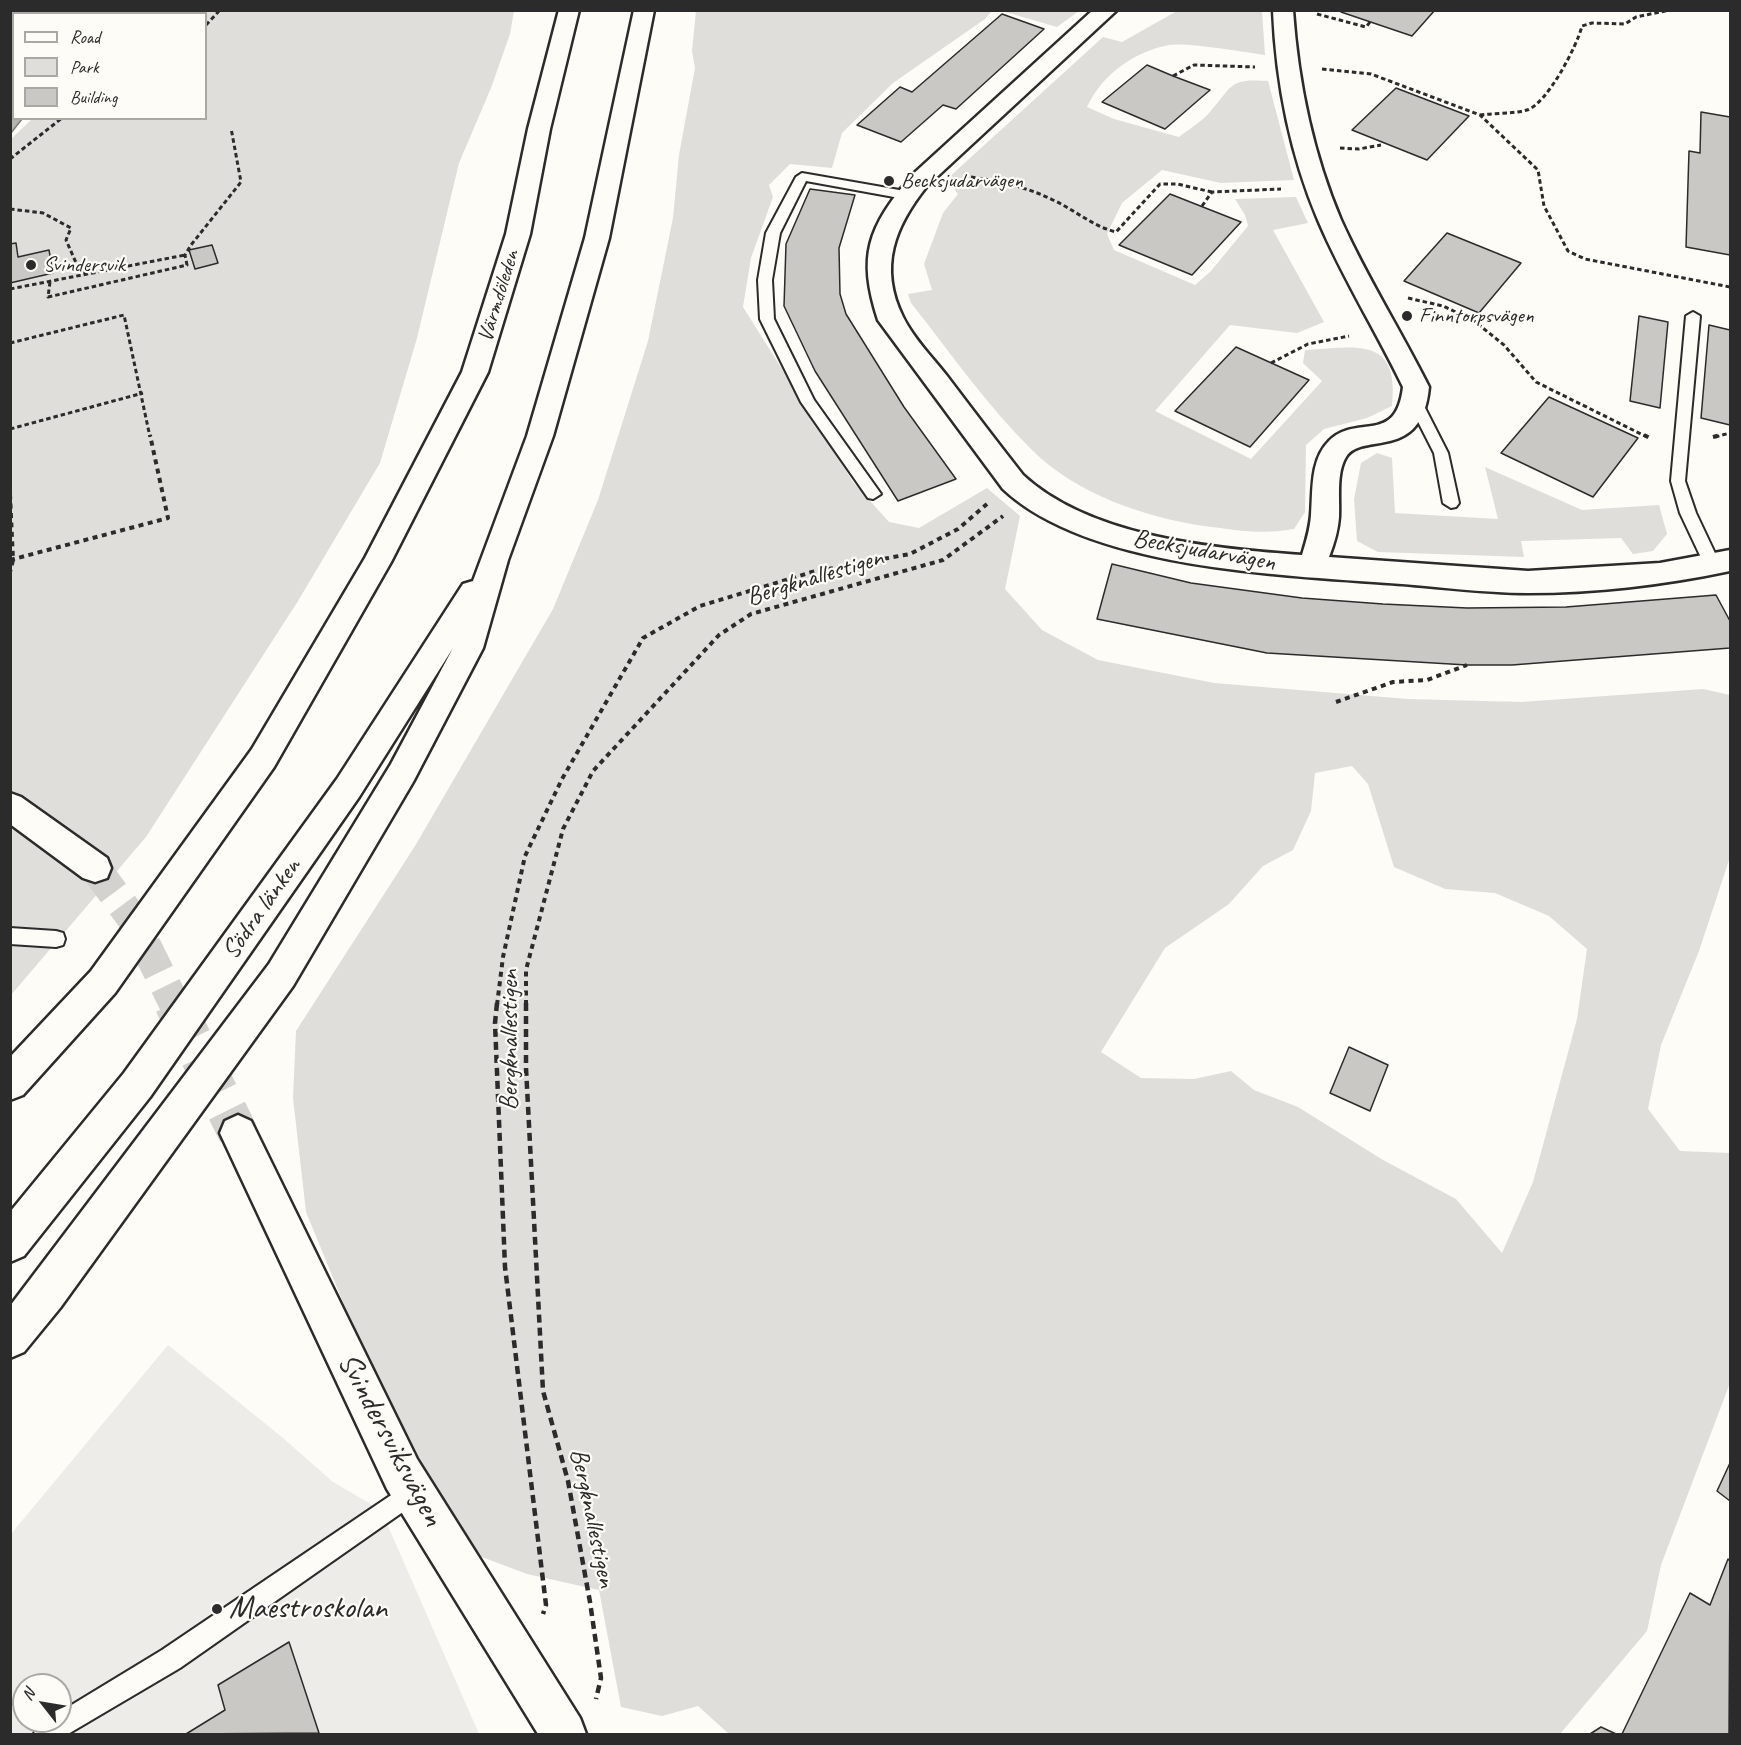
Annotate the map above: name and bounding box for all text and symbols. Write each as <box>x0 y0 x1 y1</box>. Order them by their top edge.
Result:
legend <box>12 12 207 120</box>
text: Road <box>70 26 100 48</box>
text: Park <box>70 56 99 78</box>
text: Building <box>70 86 117 108</box>
place label: Becksjudarvägen <box>901 168 1023 194</box>
marker: Becksjudarvägen <box>882 174 896 188</box>
street label: Värmdöleden <box>473 247 525 345</box>
place label: Svindersvik <box>43 252 125 278</box>
marker: Svindersvik <box>24 258 38 272</box>
place label: Finntorpsvägen <box>1419 303 1534 329</box>
marker: Finntorpsvägen <box>1400 309 1414 323</box>
street label: Becksjudarvägen <box>1130 523 1278 579</box>
street label: Bergknallestigen <box>743 542 887 614</box>
street label: Södra länken <box>216 852 308 966</box>
street label: Bergknallestigen <box>494 969 526 1111</box>
street label: Svindersviksvägen <box>328 1347 452 1533</box>
street label: Bergknallestigen <box>562 1446 622 1590</box>
place label: Maestroskolan <box>229 1590 387 1628</box>
marker: Maestroskolan <box>210 1602 224 1616</box>
north arrow <box>12 1673 72 1733</box>
text: N <box>17 1685 39 1704</box>

